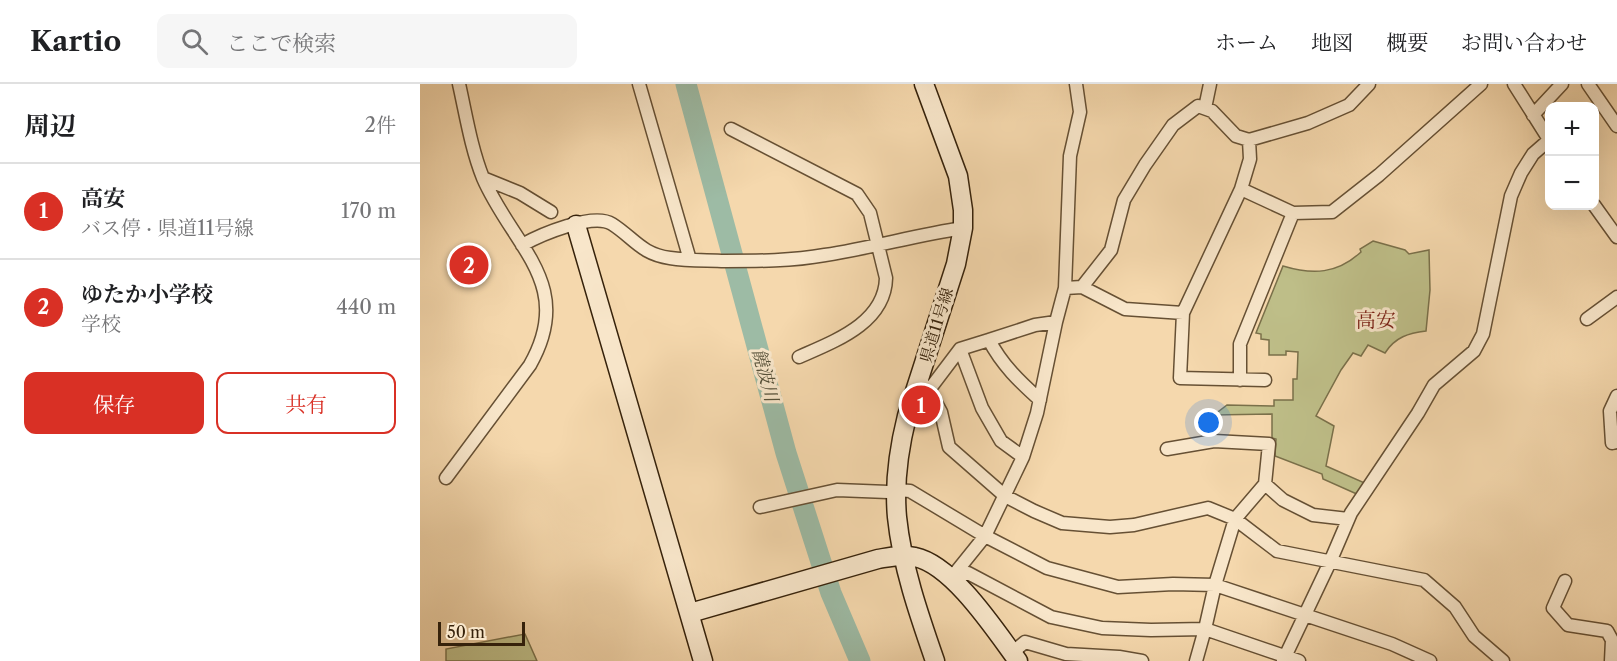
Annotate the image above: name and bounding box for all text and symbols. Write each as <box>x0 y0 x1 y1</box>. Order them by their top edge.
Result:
search box <box>157 14 577 68</box>
text: Kartio <box>30 24 121 58</box>
icon: search <box>178 25 211 58</box>
text: ここで検索 <box>226 30 336 57</box>
text: ホーム <box>1215 30 1278 55</box>
text: 地図 <box>1311 30 1353 55</box>
text: 概要 <box>1386 30 1428 55</box>
text: お問い合わせ <box>1461 30 1587 55</box>
map controls <box>1545 102 1599 210</box>
button: + <box>1545 102 1599 156</box>
text: 周辺 <box>24 110 76 142</box>
text: 2件 <box>365 113 396 137</box>
button: − <box>1545 156 1599 210</box>
text: 高安 <box>81 185 125 212</box>
text: 1 <box>39 199 48 223</box>
text: 170 m <box>341 199 396 223</box>
text: バス停 · 県道11号線 <box>81 216 254 240</box>
pin: 2 <box>449 242 488 288</box>
text: ゆたか小学校 <box>81 281 213 308</box>
street label: 県道11号線 <box>915 285 957 365</box>
text: 2 <box>38 295 49 319</box>
text: 440 m <box>336 295 396 319</box>
district label: 高安 <box>1356 308 1396 332</box>
text: 学校 <box>81 312 121 336</box>
water label: 饒波川 <box>747 346 783 406</box>
button: 保存 <box>24 372 204 434</box>
button: 共有 <box>216 372 396 434</box>
pin: 1 <box>902 382 940 428</box>
your location <box>1194 408 1223 437</box>
scale bar <box>438 619 525 646</box>
text: 50 m <box>447 622 485 642</box>

